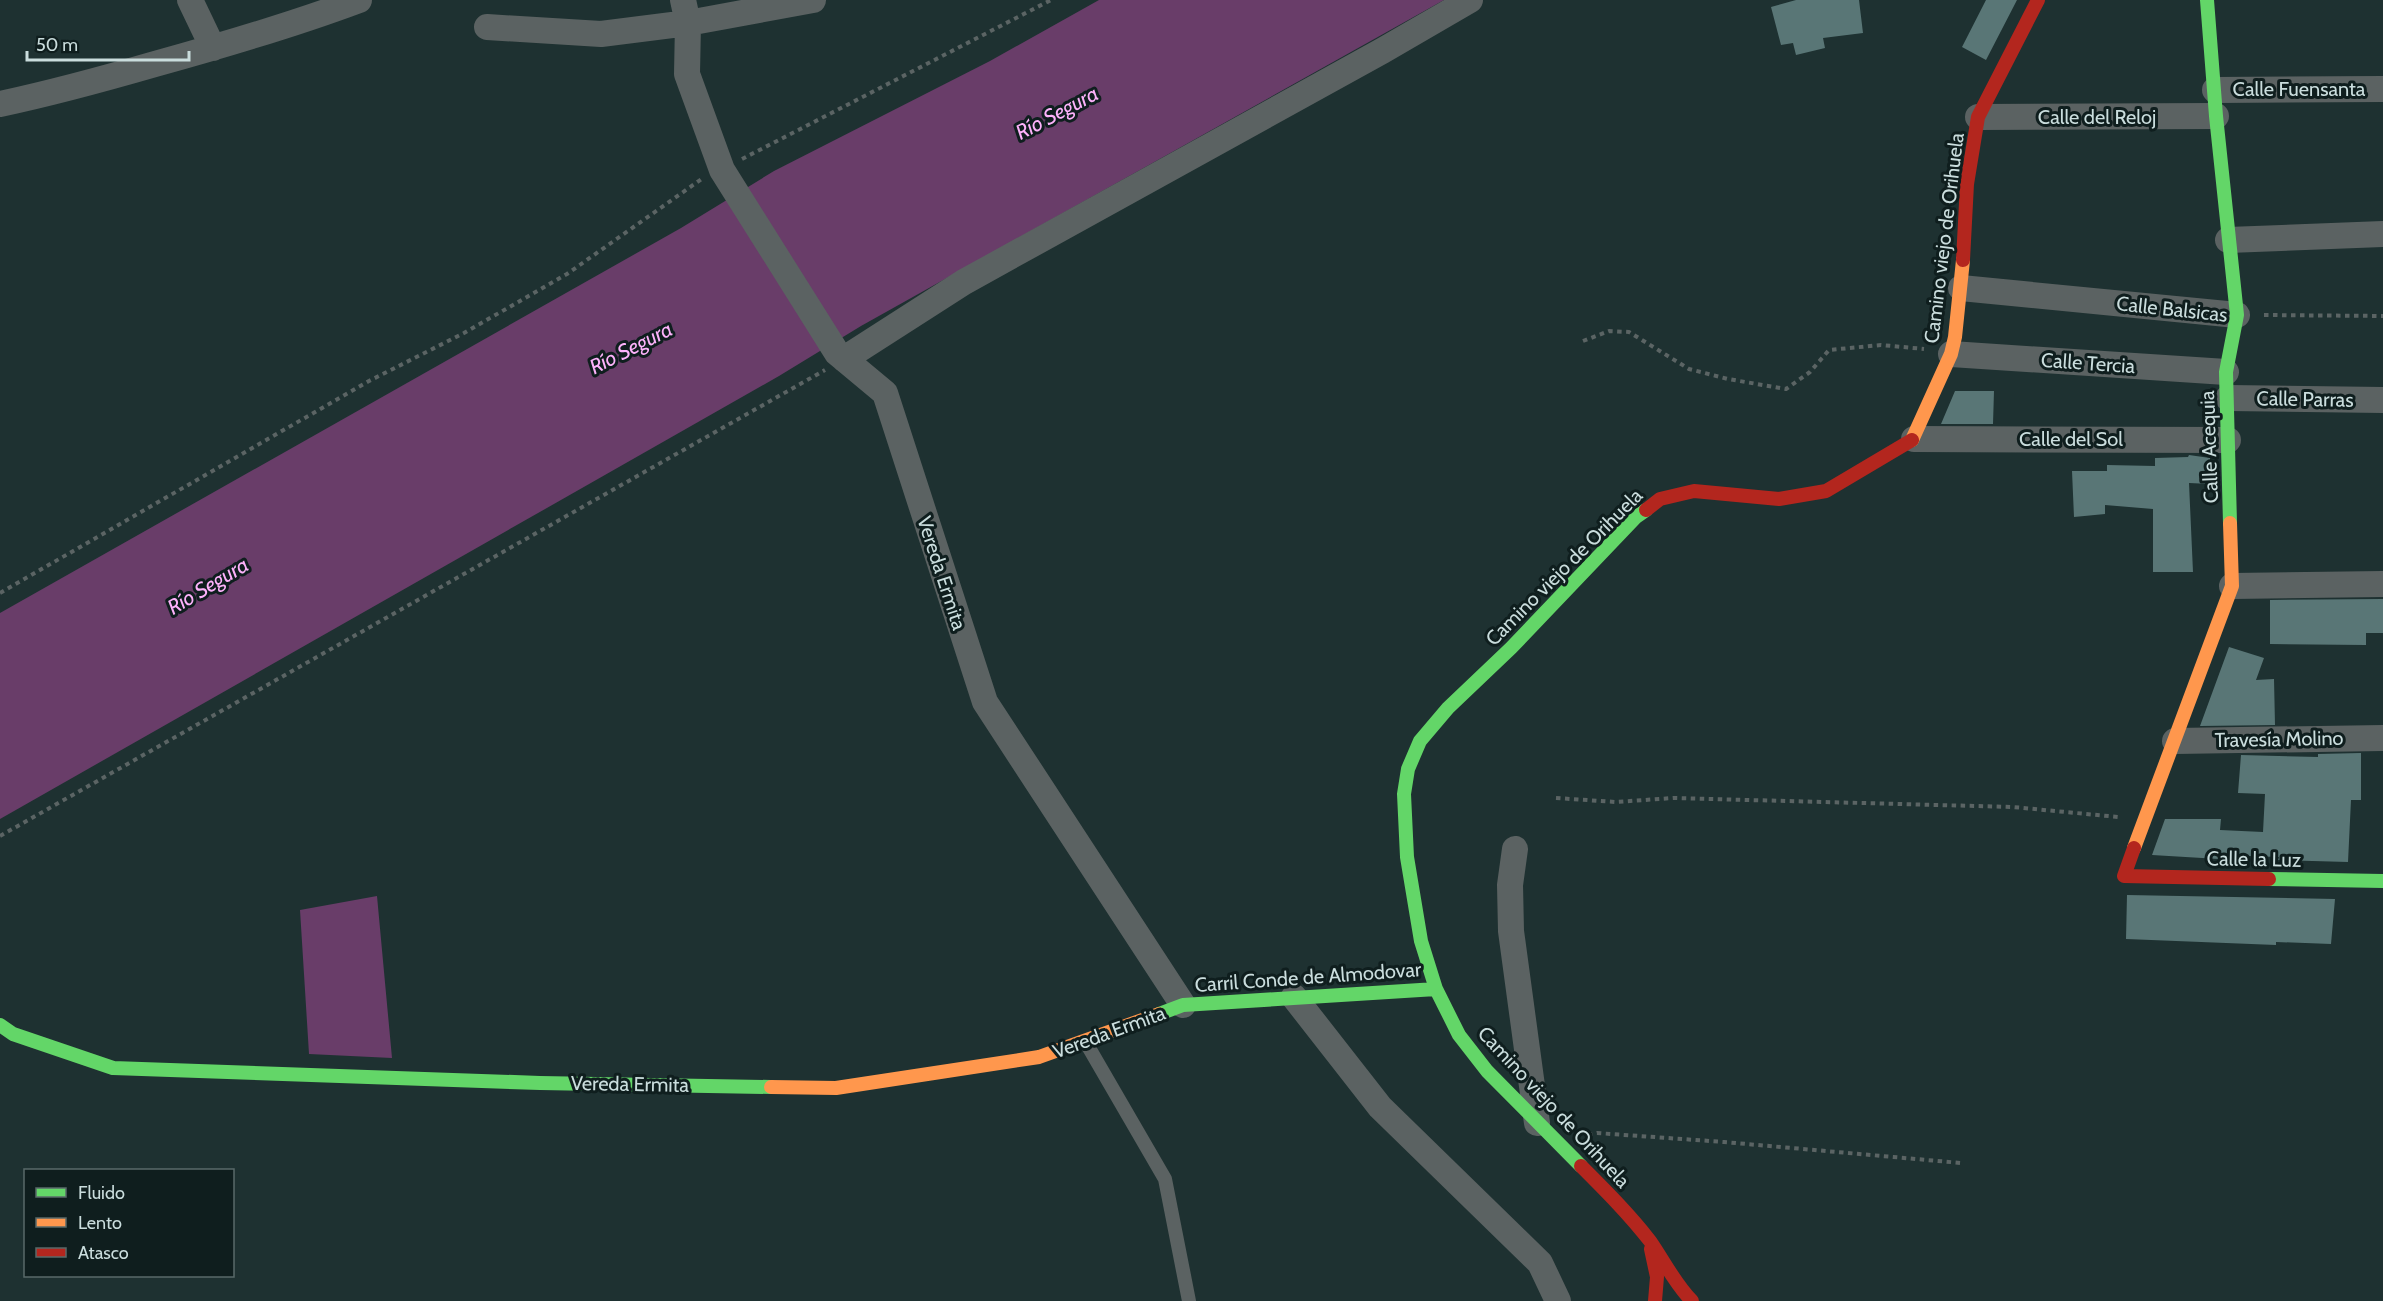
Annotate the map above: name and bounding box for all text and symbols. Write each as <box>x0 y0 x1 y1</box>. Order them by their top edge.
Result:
scale bar <box>27 24 189 62</box>
text: 50 m <box>36 34 78 56</box>
street label: Calle Fuensanta <box>2233 77 2366 101</box>
water label: Río Segura <box>1011 80 1102 145</box>
street label: Calle del Reloj <box>2038 105 2156 129</box>
street label: Camino viejo de Orihuela <box>1919 131 1969 345</box>
street label: Calle Balsicas <box>2115 291 2229 327</box>
water label: Río Segura <box>585 316 676 379</box>
street label: Calle Tercia <box>2040 348 2136 378</box>
street label: Calle Parras <box>2256 386 2354 412</box>
street label: Calle Acequia <box>2195 390 2223 504</box>
street label: Calle del Sol <box>2019 427 2123 451</box>
street label: Camino viejo de Orihuela <box>1481 483 1648 650</box>
street label: Vereda Ermita <box>912 513 972 633</box>
water label: Río Segura <box>163 552 253 619</box>
street label: Travesía Molino <box>2214 726 2344 752</box>
street label: Calle la Luz <box>2206 846 2302 872</box>
street label: Carril Conde de Almodovar <box>1194 957 1423 997</box>
street label: Vereda Ermita <box>1049 1000 1169 1063</box>
street label: Camino viejo de Orihuela <box>1473 1021 1635 1193</box>
street label: Vereda Ermita <box>571 1071 690 1097</box>
legend <box>24 1169 234 1277</box>
text: Fluido <box>78 1182 125 1204</box>
text: Lento <box>78 1212 122 1234</box>
text: Atasco <box>78 1242 129 1264</box>

